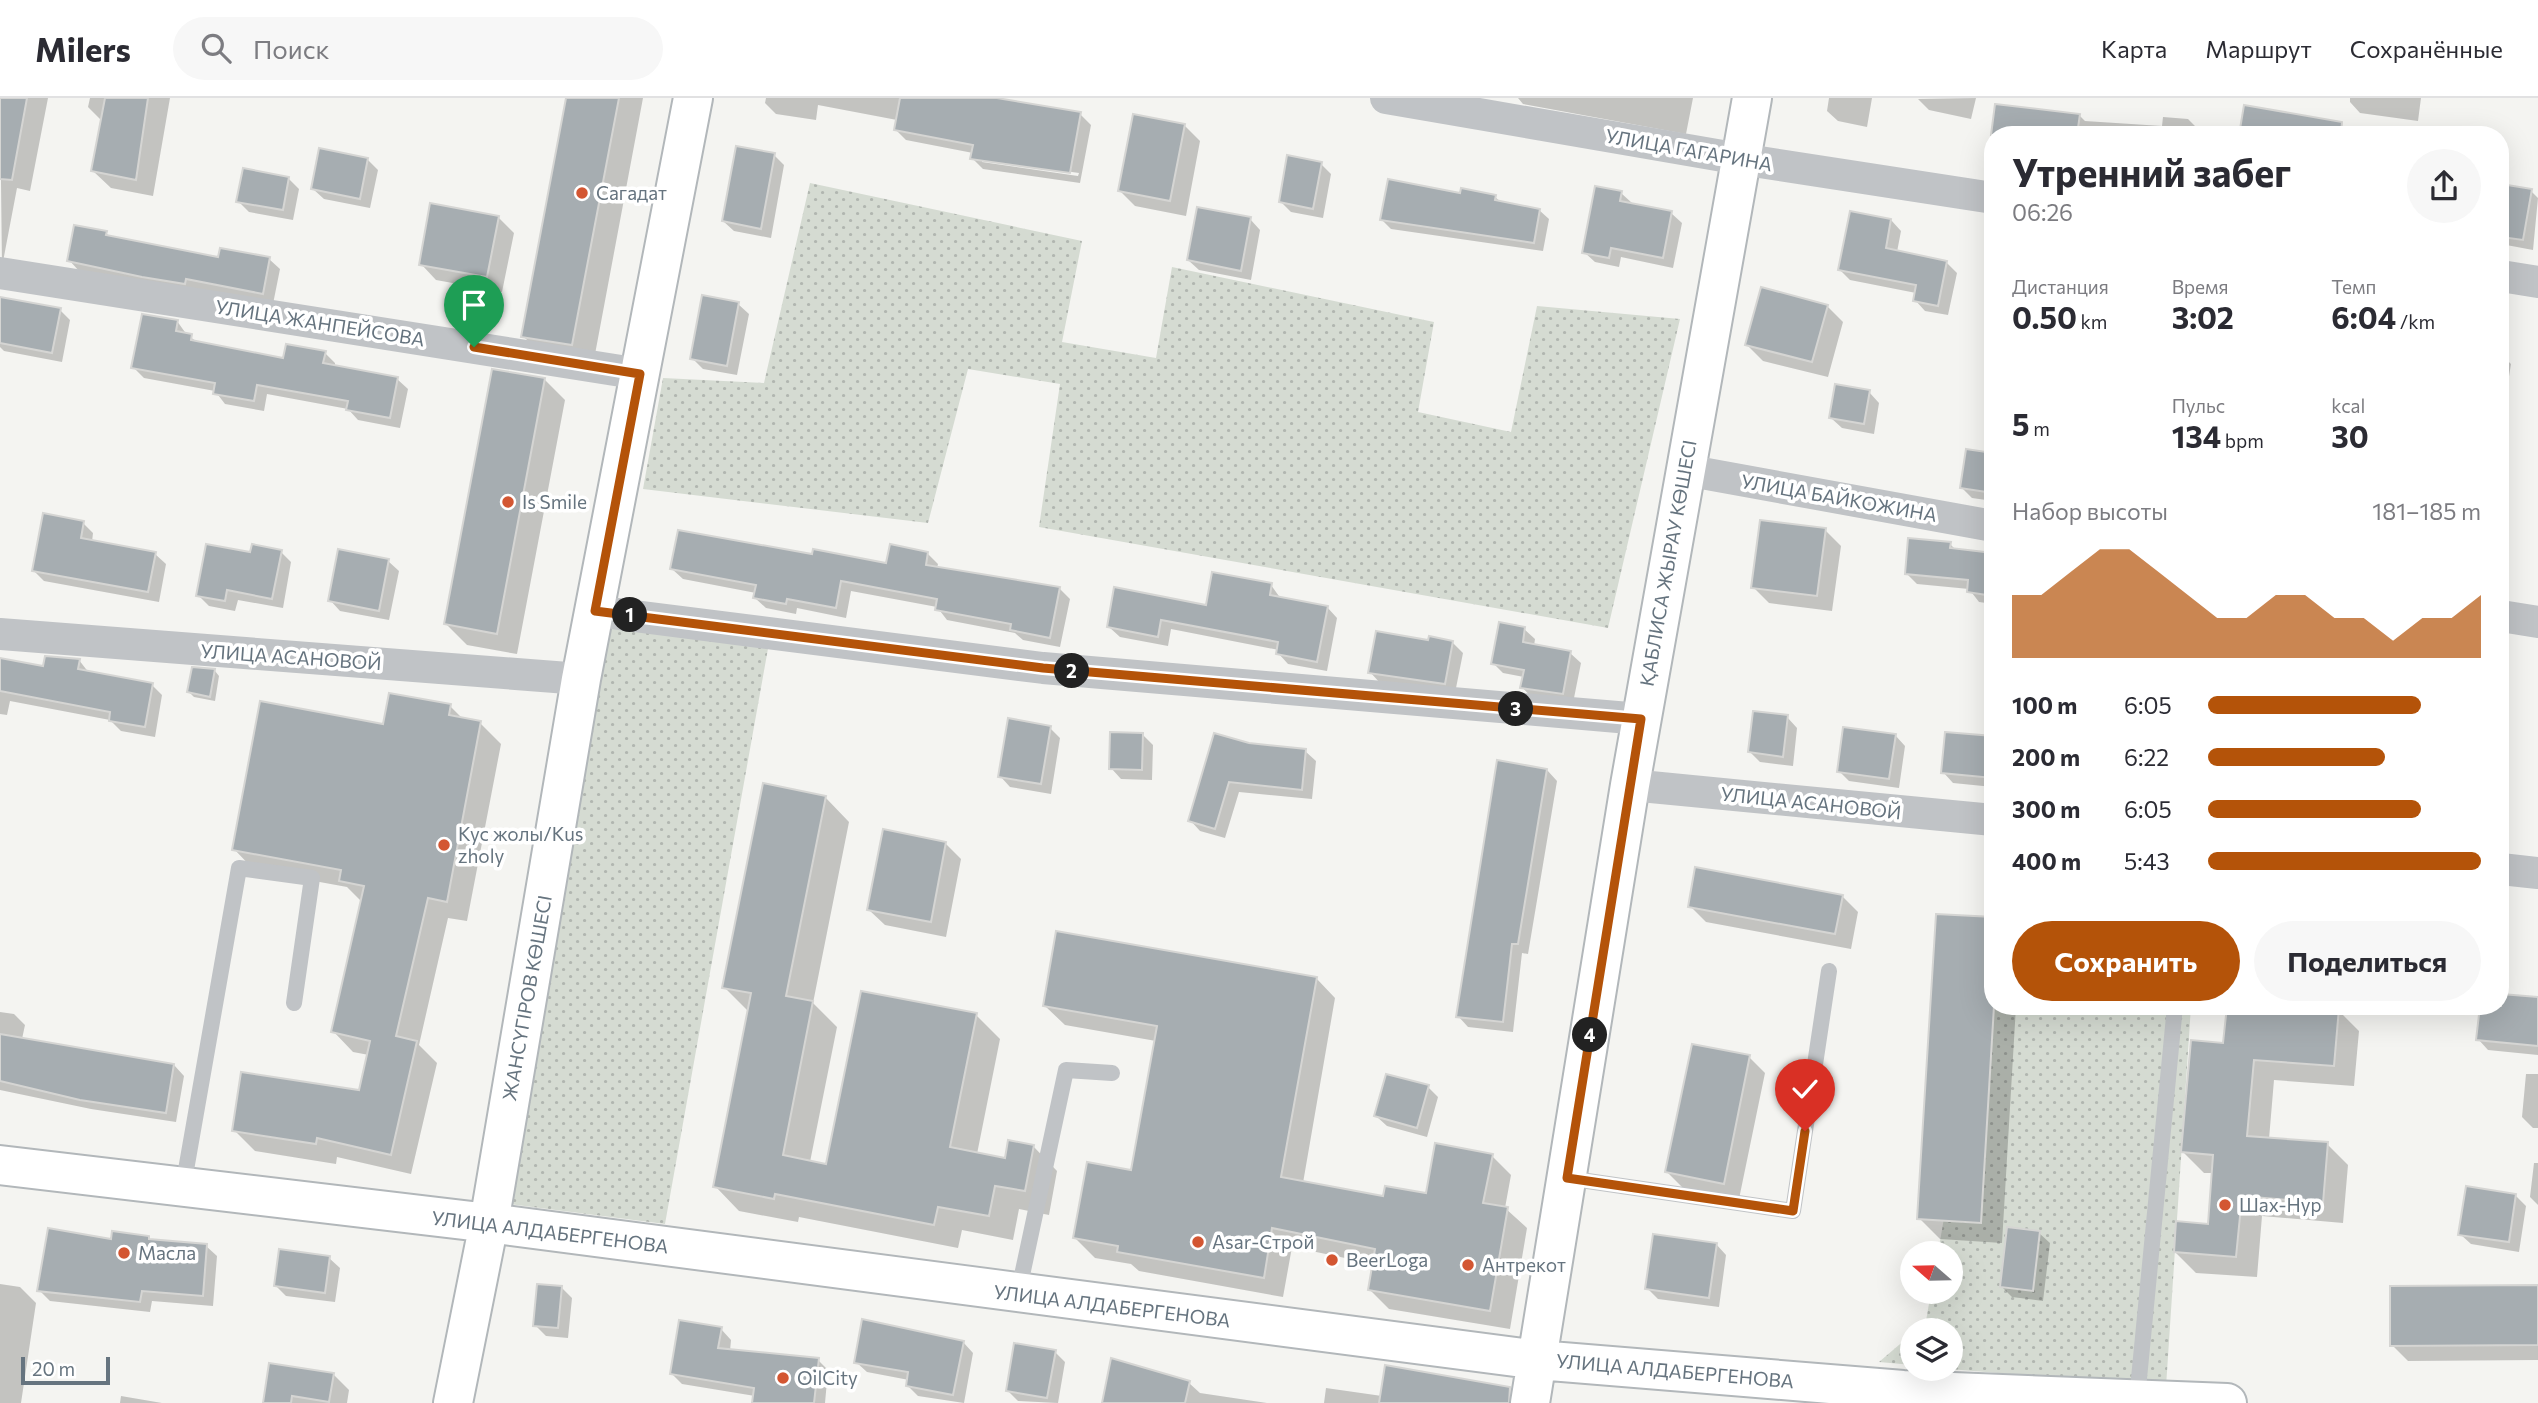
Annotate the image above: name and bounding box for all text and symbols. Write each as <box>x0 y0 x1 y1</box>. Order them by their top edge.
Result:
search box <box>173 17 663 80</box>
text: Milers <box>35 28 131 69</box>
icon: search <box>197 29 235 67</box>
text: Поиск <box>253 33 330 64</box>
text: Карта <box>2101 34 2167 63</box>
text: Маршрут <box>2205 34 2312 63</box>
text: Сохранённые <box>2350 34 2503 63</box>
street label: УЛИЦА ГАГАРИНА <box>1604 124 1774 176</box>
text: Утренний забег <box>2012 148 2291 195</box>
button: share <box>2407 149 2481 223</box>
place label: Сагадат <box>596 181 667 204</box>
marker: Сагадат <box>574 185 590 201</box>
text: 06:26 <box>2012 198 2073 226</box>
pin <box>444 275 504 347</box>
text: Дистанция <box>2012 275 2109 298</box>
text: Время <box>2172 275 2229 298</box>
text: Темп <box>2331 275 2376 298</box>
icon: arrive <box>455 286 493 324</box>
street label: УЛИЦА ЖАНПЕЙСОВА <box>214 295 426 350</box>
text: 0.50 <box>2012 298 2077 335</box>
text: 3:02 <box>2172 298 2234 335</box>
text: 6:04 <box>2331 298 2396 335</box>
text: km <box>2077 310 2107 333</box>
text: /km <box>2396 310 2435 333</box>
text: Пульс <box>2172 394 2225 417</box>
text: kcal <box>2331 394 2365 417</box>
text: 5 <box>2012 405 2030 442</box>
text: m <box>2030 417 2050 440</box>
text: 134 <box>2172 417 2221 454</box>
text: 30 <box>2331 417 2369 454</box>
text: bpm <box>2221 429 2264 452</box>
street label: ҚАБЛИСА ЖЫРАУ КӨШЕСІ <box>1634 438 1701 688</box>
street label: УЛИЦА БАЙКОЖИНА <box>1739 469 1939 526</box>
place label: Is Smile <box>522 490 587 513</box>
marker: Is Smile <box>500 494 516 510</box>
text: Набор высоты <box>2012 497 2168 525</box>
text: 181–185 m <box>2372 497 2481 525</box>
pin: 1 <box>612 598 648 632</box>
text: 1 <box>625 603 634 626</box>
street label: УЛИЦА АСАНОВОЙ <box>200 639 382 674</box>
pin: 2 <box>1054 654 1090 688</box>
text: 2 <box>1066 659 1077 682</box>
text: 100 m <box>2012 691 2077 719</box>
text: 6:05 <box>2124 691 2172 719</box>
pin: 3 <box>1498 692 1534 726</box>
text: 3 <box>1510 697 1521 720</box>
text: 200 m <box>2012 743 2080 771</box>
text: 6:22 <box>2124 743 2169 771</box>
street label: УЛИЦА АСАНОВОЙ <box>1720 782 1903 823</box>
text: 300 m <box>2012 795 2080 823</box>
text: 6:05 <box>2124 795 2172 823</box>
place label: Кус жолы/Kus zholy <box>458 822 583 867</box>
marker: Кус жолы/Kus zholy <box>436 837 452 853</box>
text: 400 m <box>2012 847 2081 875</box>
text: 5:43 <box>2124 847 2170 875</box>
street label: ЖАНСҮГІРОВ КӨШЕСІ <box>497 893 556 1103</box>
button: Сохранить <box>2012 921 2240 1001</box>
button: Поделиться <box>2254 921 2481 1001</box>
pin: 4 <box>1572 1018 1608 1052</box>
text: 4 <box>1584 1023 1595 1046</box>
pin <box>1775 1059 1835 1131</box>
icon: check <box>1786 1070 1824 1108</box>
place label: Шах-Нур <box>2239 1193 2322 1216</box>
marker: Шах-Нур <box>2217 1197 2233 1213</box>
street label: УЛИЦА АЛДАБЕРГЕНОВА <box>430 1206 670 1257</box>
place label: Asar-Строй <box>1212 1230 1314 1253</box>
marker: Asar-Строй <box>1190 1234 1206 1250</box>
place label: Масла <box>138 1241 196 1264</box>
north arrow <box>1900 1241 1964 1304</box>
map controls <box>1900 1241 1963 1381</box>
marker: Масла <box>116 1245 132 1261</box>
place label: BeerLoga <box>1346 1248 1428 1271</box>
marker: BeerLoga <box>1324 1252 1340 1268</box>
place label: Антрекот <box>1482 1253 1566 1276</box>
marker: Антрекот <box>1460 1257 1476 1273</box>
street label: УЛИЦА АЛДАБЕРГЕНОВА <box>992 1280 1232 1331</box>
button: layers <box>1900 1318 1963 1381</box>
street label: УЛИЦА АЛДАБЕРГЕНОВА <box>1555 1349 1795 1392</box>
scale bar <box>21 1354 110 1386</box>
text: 20 m <box>32 1357 75 1380</box>
place label: OilCity <box>797 1366 858 1389</box>
marker: OilCity <box>775 1370 791 1386</box>

